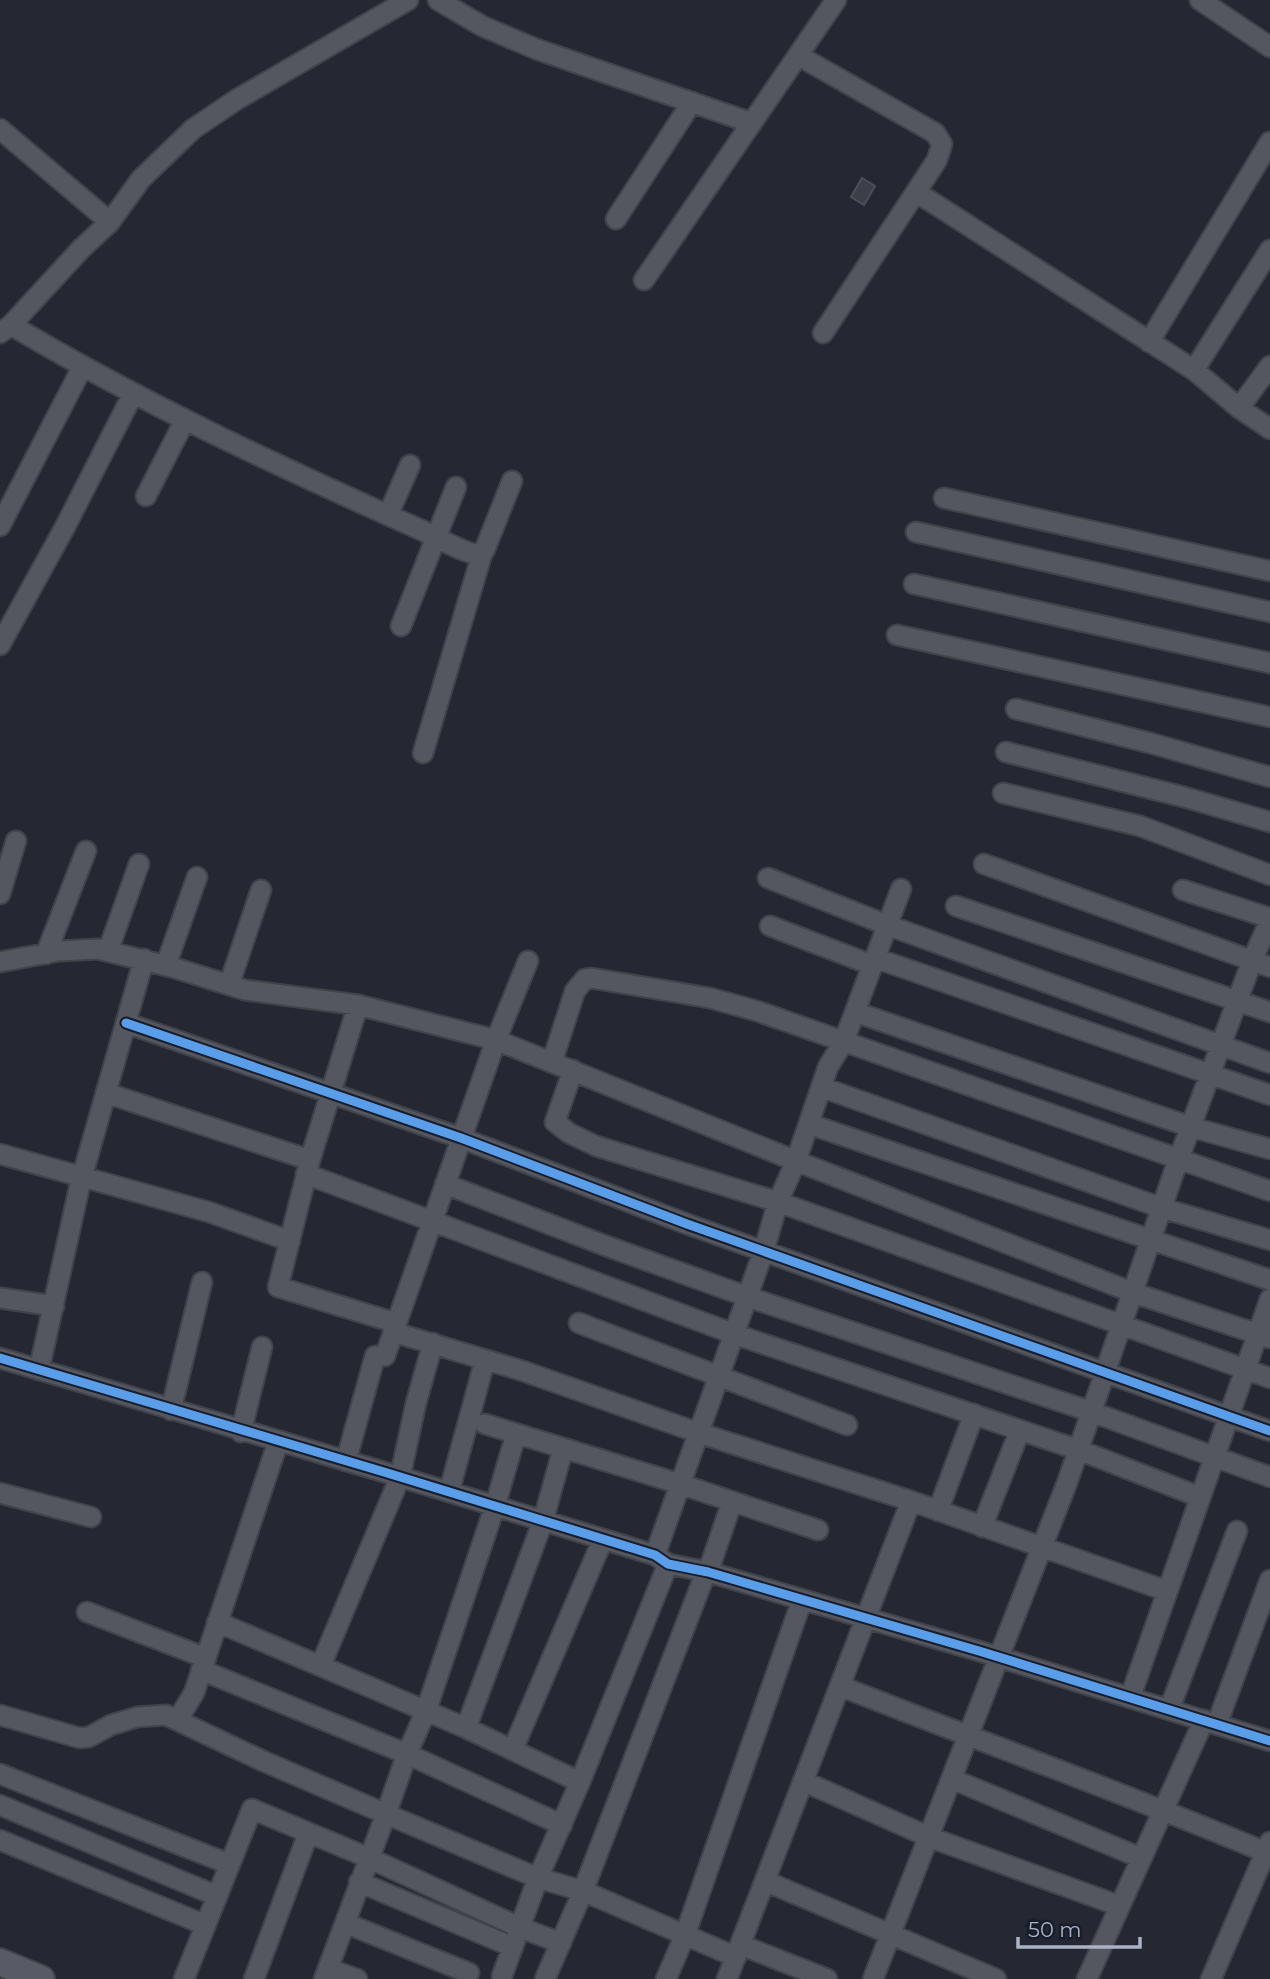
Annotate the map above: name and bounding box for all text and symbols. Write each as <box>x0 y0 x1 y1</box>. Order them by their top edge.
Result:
scale bar <box>1018 1906 1140 1950</box>
text: 50 m <box>1028 1917 1082 1942</box>

